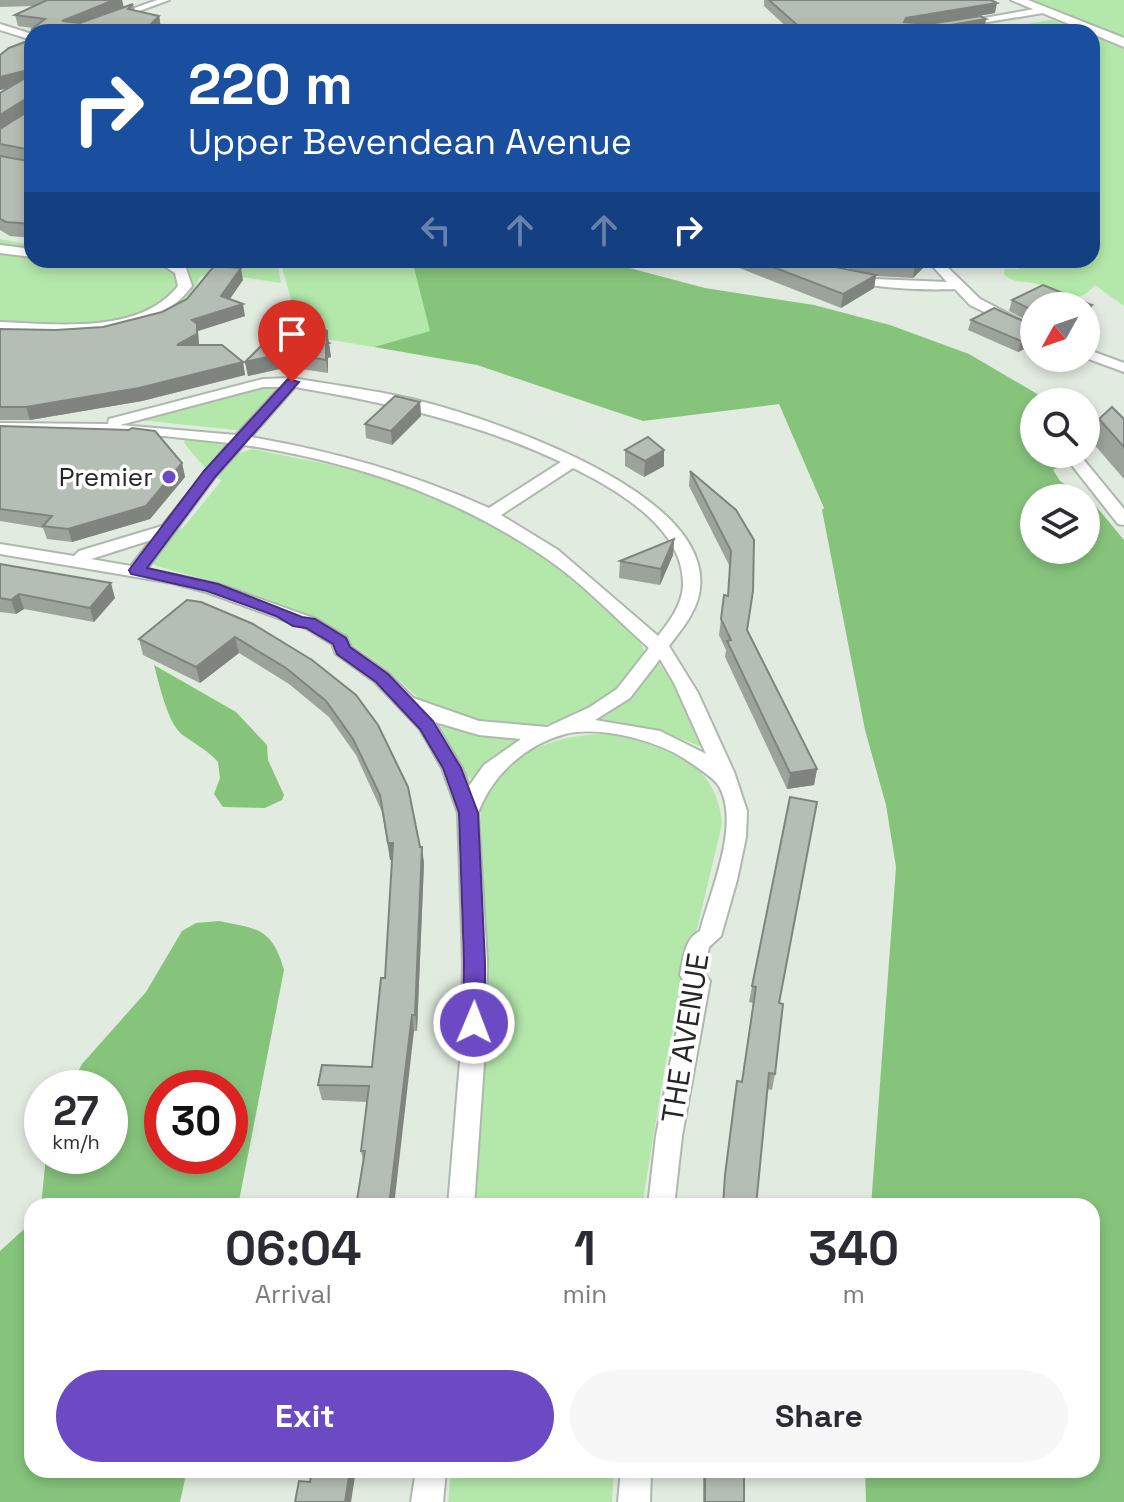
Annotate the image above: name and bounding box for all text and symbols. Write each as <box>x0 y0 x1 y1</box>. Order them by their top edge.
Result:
text: 220 m <box>188 49 353 120</box>
icon: right <box>56 56 160 160</box>
text: Upper Bevendean Avenue <box>188 119 632 165</box>
icon: left <box>414 208 458 252</box>
icon: ahead <box>498 208 542 252</box>
icon: ahead <box>582 208 626 252</box>
icon: right <box>666 208 710 252</box>
north arrow <box>1020 292 1100 372</box>
map controls <box>1020 292 1100 564</box>
pin <box>258 300 326 382</box>
icon: arrive <box>270 312 314 356</box>
button: search <box>1020 388 1100 468</box>
place label: Premier <box>59 460 153 494</box>
marker: Premier <box>160 468 178 486</box>
button: layers <box>1020 484 1100 564</box>
street label: THE AVENUE <box>652 950 718 1126</box>
position arrow <box>432 981 516 1065</box>
speed limit sign: 30 <box>144 1070 248 1174</box>
text: 27 <box>53 1086 99 1137</box>
text: km/h <box>52 1129 100 1155</box>
text: 06:04 <box>225 1218 362 1279</box>
text: 1 <box>574 1218 596 1279</box>
text: 340 <box>808 1218 899 1279</box>
text: Arrival <box>255 1277 332 1311</box>
text: min <box>563 1277 607 1311</box>
text: m <box>842 1277 865 1311</box>
button: Exit <box>56 1370 554 1462</box>
button: Share <box>570 1370 1068 1462</box>

